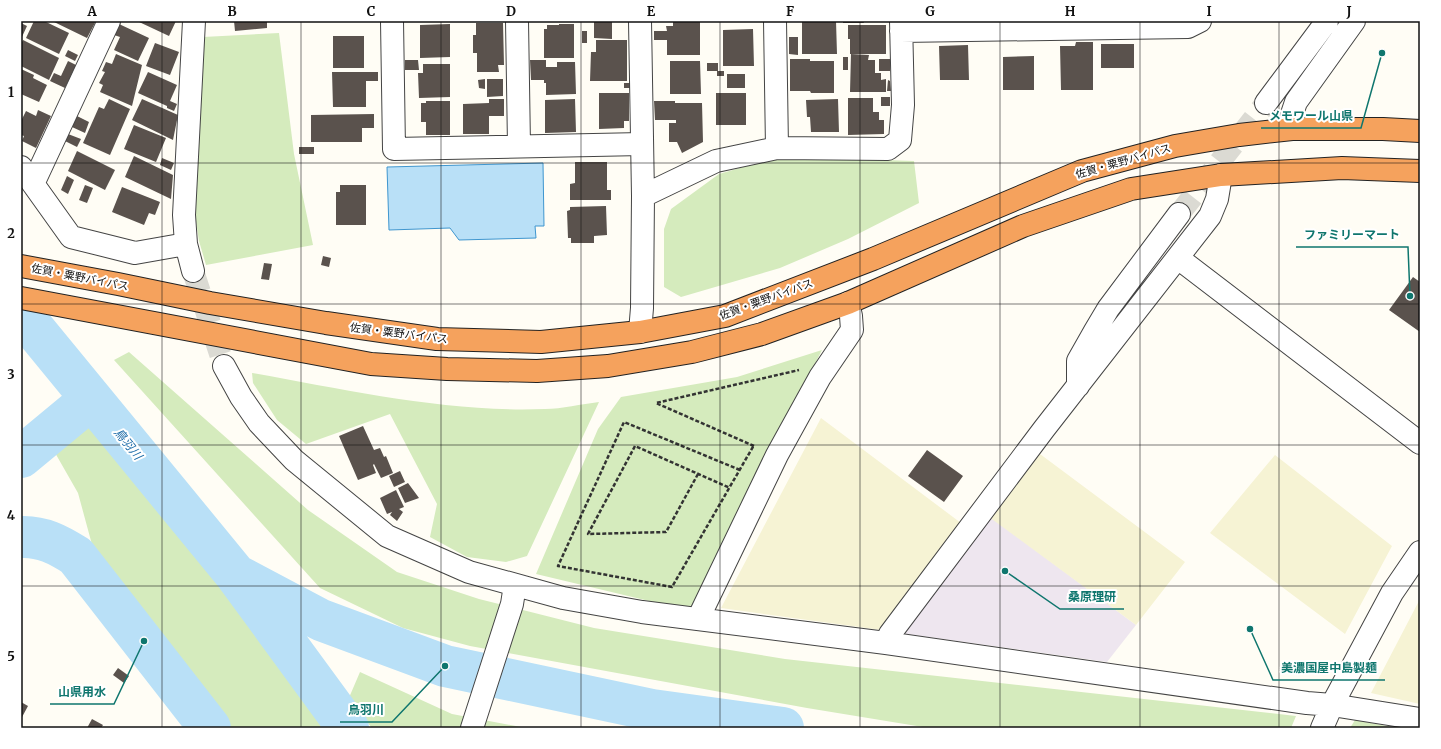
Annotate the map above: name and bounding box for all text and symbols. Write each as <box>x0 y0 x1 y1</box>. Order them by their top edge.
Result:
text: A <box>86 3 97 20</box>
text: B <box>227 3 237 20</box>
text: C <box>367 3 376 20</box>
text: D <box>506 3 516 20</box>
text: E <box>647 3 656 20</box>
text: F <box>786 3 794 20</box>
text: G <box>925 3 935 20</box>
text: H <box>1065 3 1076 20</box>
text: I <box>1206 3 1212 20</box>
text: J <box>1345 3 1352 20</box>
text: 1 <box>8 84 14 101</box>
callout: メモワール山県 <box>1261 104 1361 128</box>
text: メモワール山県 <box>1269 108 1353 123</box>
street label: 佐賀・粟野バイパス <box>1074 141 1172 181</box>
callout: ファミリーマート <box>1296 223 1408 247</box>
text: 2 <box>7 225 15 242</box>
text: ファミリーマート <box>1304 227 1400 242</box>
street label: 佐賀・粟野バイパス <box>30 261 130 293</box>
street label: 佐賀・粟野バイパス <box>717 276 815 322</box>
street label: 佐賀・粟野バイパス <box>349 320 449 346</box>
text: 3 <box>7 366 15 383</box>
water label: 鳥羽川 <box>111 425 147 464</box>
text: 4 <box>7 507 16 524</box>
callout: 桑原理研 <box>1060 585 1124 609</box>
text: 桑原理研 <box>1068 589 1116 604</box>
text: 5 <box>7 648 15 665</box>
callout: 美濃国屋中島製麺 <box>1273 656 1385 680</box>
text: 美濃国屋中島製麺 <box>1281 660 1377 675</box>
callout: 山県用水 <box>50 680 114 704</box>
text: 山県用水 <box>58 684 106 699</box>
callout: 鳥羽川 <box>340 698 392 722</box>
text: 鳥羽川 <box>348 702 384 717</box>

